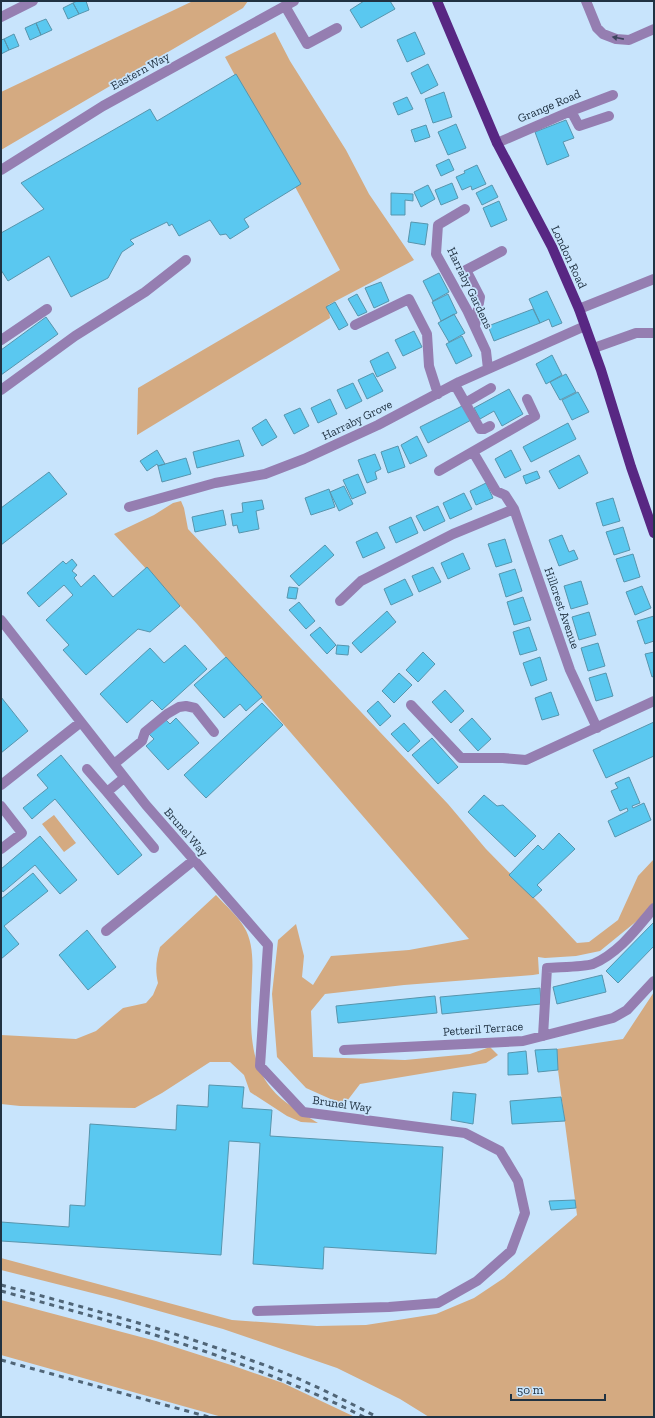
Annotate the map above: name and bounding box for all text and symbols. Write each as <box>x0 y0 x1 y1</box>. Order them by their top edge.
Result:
one-way arrow <box>611 35 624 41</box>
street label: Eastern Way <box>108 49 172 93</box>
street label: Grange Road <box>516 86 583 125</box>
street label: London Road <box>548 223 590 291</box>
street label: Harraby Gardens <box>444 245 496 331</box>
street label: Harraby Grove <box>320 397 395 443</box>
street label: Hillcrest Avenue <box>542 565 583 651</box>
street label: Brunel Way <box>161 805 211 860</box>
street label: Petteril Terrace <box>442 1019 524 1039</box>
street label: Brunel Way <box>312 1093 373 1115</box>
scale bar <box>511 1376 605 1402</box>
text: 50 m <box>517 1383 544 1397</box>

